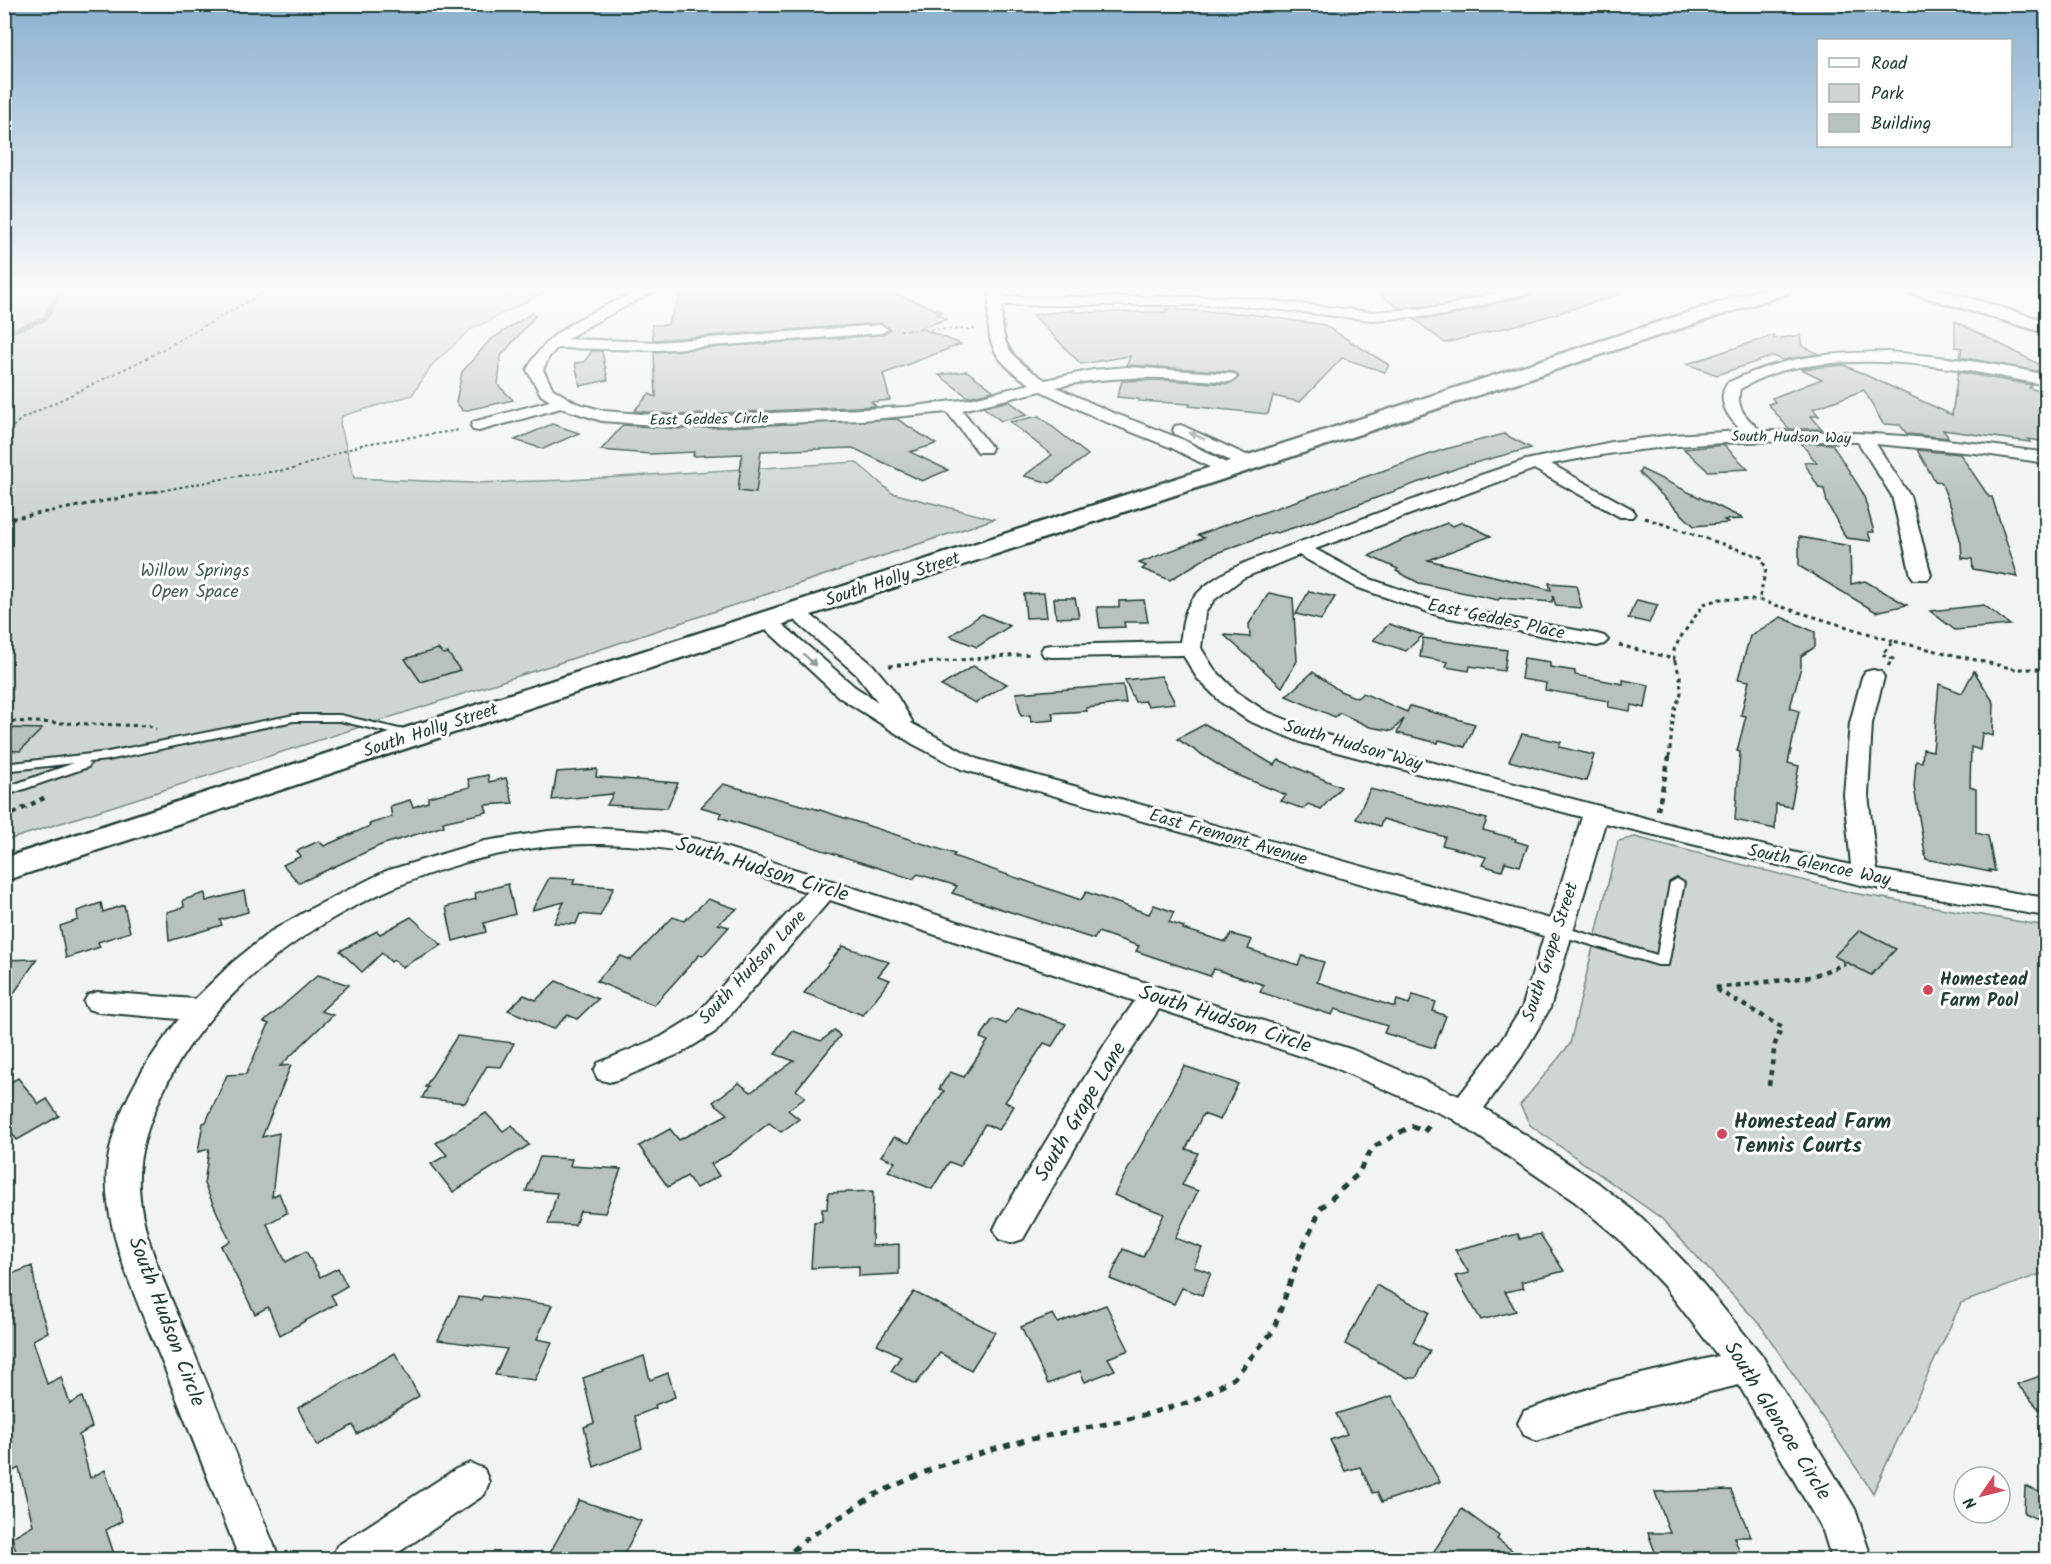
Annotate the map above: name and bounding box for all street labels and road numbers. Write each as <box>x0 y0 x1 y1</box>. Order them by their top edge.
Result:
street label: East Geddes Circle <box>649 407 769 433</box>
street label: South Hudson Way <box>1731 425 1852 451</box>
street label: South Holly Street <box>822 544 965 616</box>
street label: East Geddes Place <box>1425 591 1567 649</box>
street label: South Holly Street <box>360 695 503 767</box>
street label: South Hudson Way <box>1280 712 1426 780</box>
street label: East Fremont Avenue <box>1145 802 1311 874</box>
street label: South Hudson Circle <box>671 828 853 912</box>
street label: South Glencoe Way <box>1745 837 1894 895</box>
street label: South Grape Street <box>1515 878 1588 1026</box>
street label: South Hudson Lane <box>692 904 814 1032</box>
street label: South Hudson Circle <box>1134 977 1316 1064</box>
street label: South Grape Lane <box>1026 1035 1136 1188</box>
street label: South Hudson Circle <box>118 1232 214 1412</box>
street label: South Glencoe Circle <box>1715 1335 1840 1508</box>

